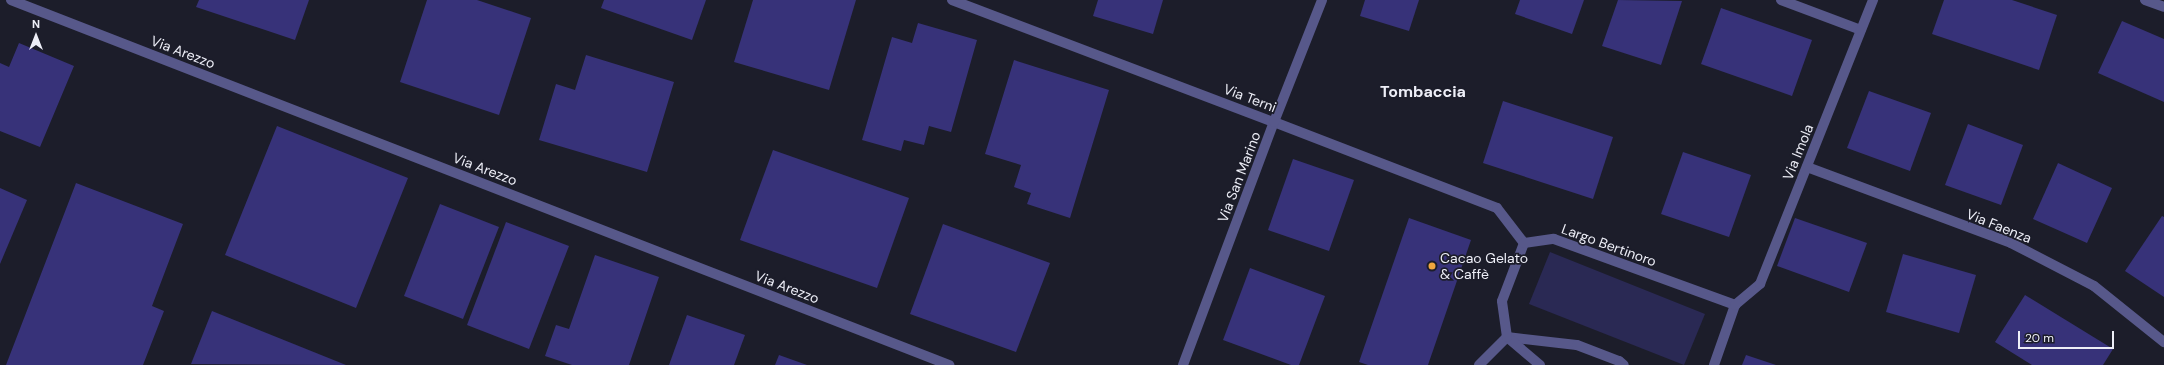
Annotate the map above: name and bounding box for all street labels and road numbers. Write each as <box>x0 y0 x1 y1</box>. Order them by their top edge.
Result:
street label: Via Arezzo <box>149 32 217 72</box>
street label: Via Terni <box>1221 80 1279 116</box>
street label: Via Imola <box>1779 122 1817 182</box>
street label: Via San Marino <box>1214 129 1264 225</box>
street label: Via Arezzo <box>451 149 519 189</box>
street label: Via Faenza <box>1964 205 2034 247</box>
street label: Largo Bertinoro <box>1559 220 1659 270</box>
street label: Via Arezzo <box>753 267 821 307</box>

